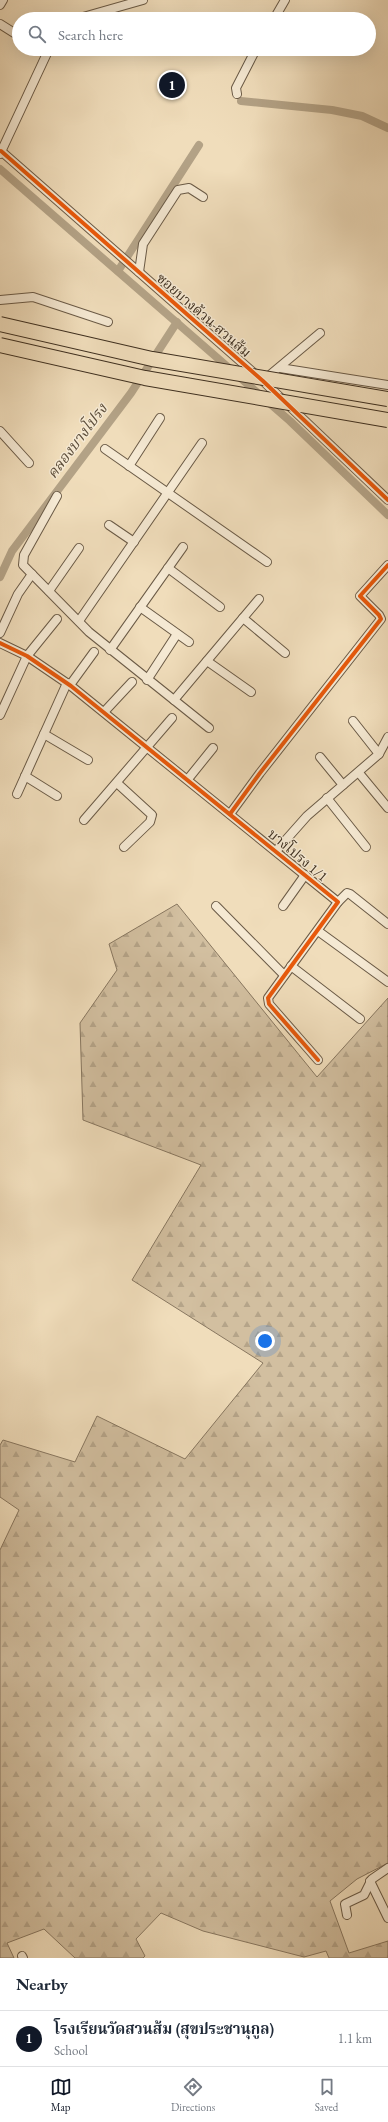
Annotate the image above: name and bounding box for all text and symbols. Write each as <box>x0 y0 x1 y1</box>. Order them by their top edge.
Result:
search box <box>12 12 376 56</box>
icon: search <box>26 23 48 45</box>
text: Search here <box>58 25 123 44</box>
pin: 1 <box>159 70 185 100</box>
street label: ซอยบางด้วน-สวนส้ม <box>153 269 255 361</box>
water label: คลองบางโปรง <box>41 398 111 482</box>
street label: บางโปรง 1/1 <box>264 824 332 885</box>
your location <box>255 1331 275 1351</box>
text: Nearby <box>16 1973 68 1995</box>
text: โรงเรียนวัดสวนส้ม (สุขประชานุกูล) <box>54 2019 274 2038</box>
text: 1 <box>26 2030 32 2047</box>
text: 1.1 km <box>338 2030 372 2047</box>
text: School <box>54 2042 88 2059</box>
tab: Map <box>50 2076 72 2114</box>
tab: Directions <box>171 2076 215 2114</box>
tab: Saved <box>315 2076 338 2114</box>

